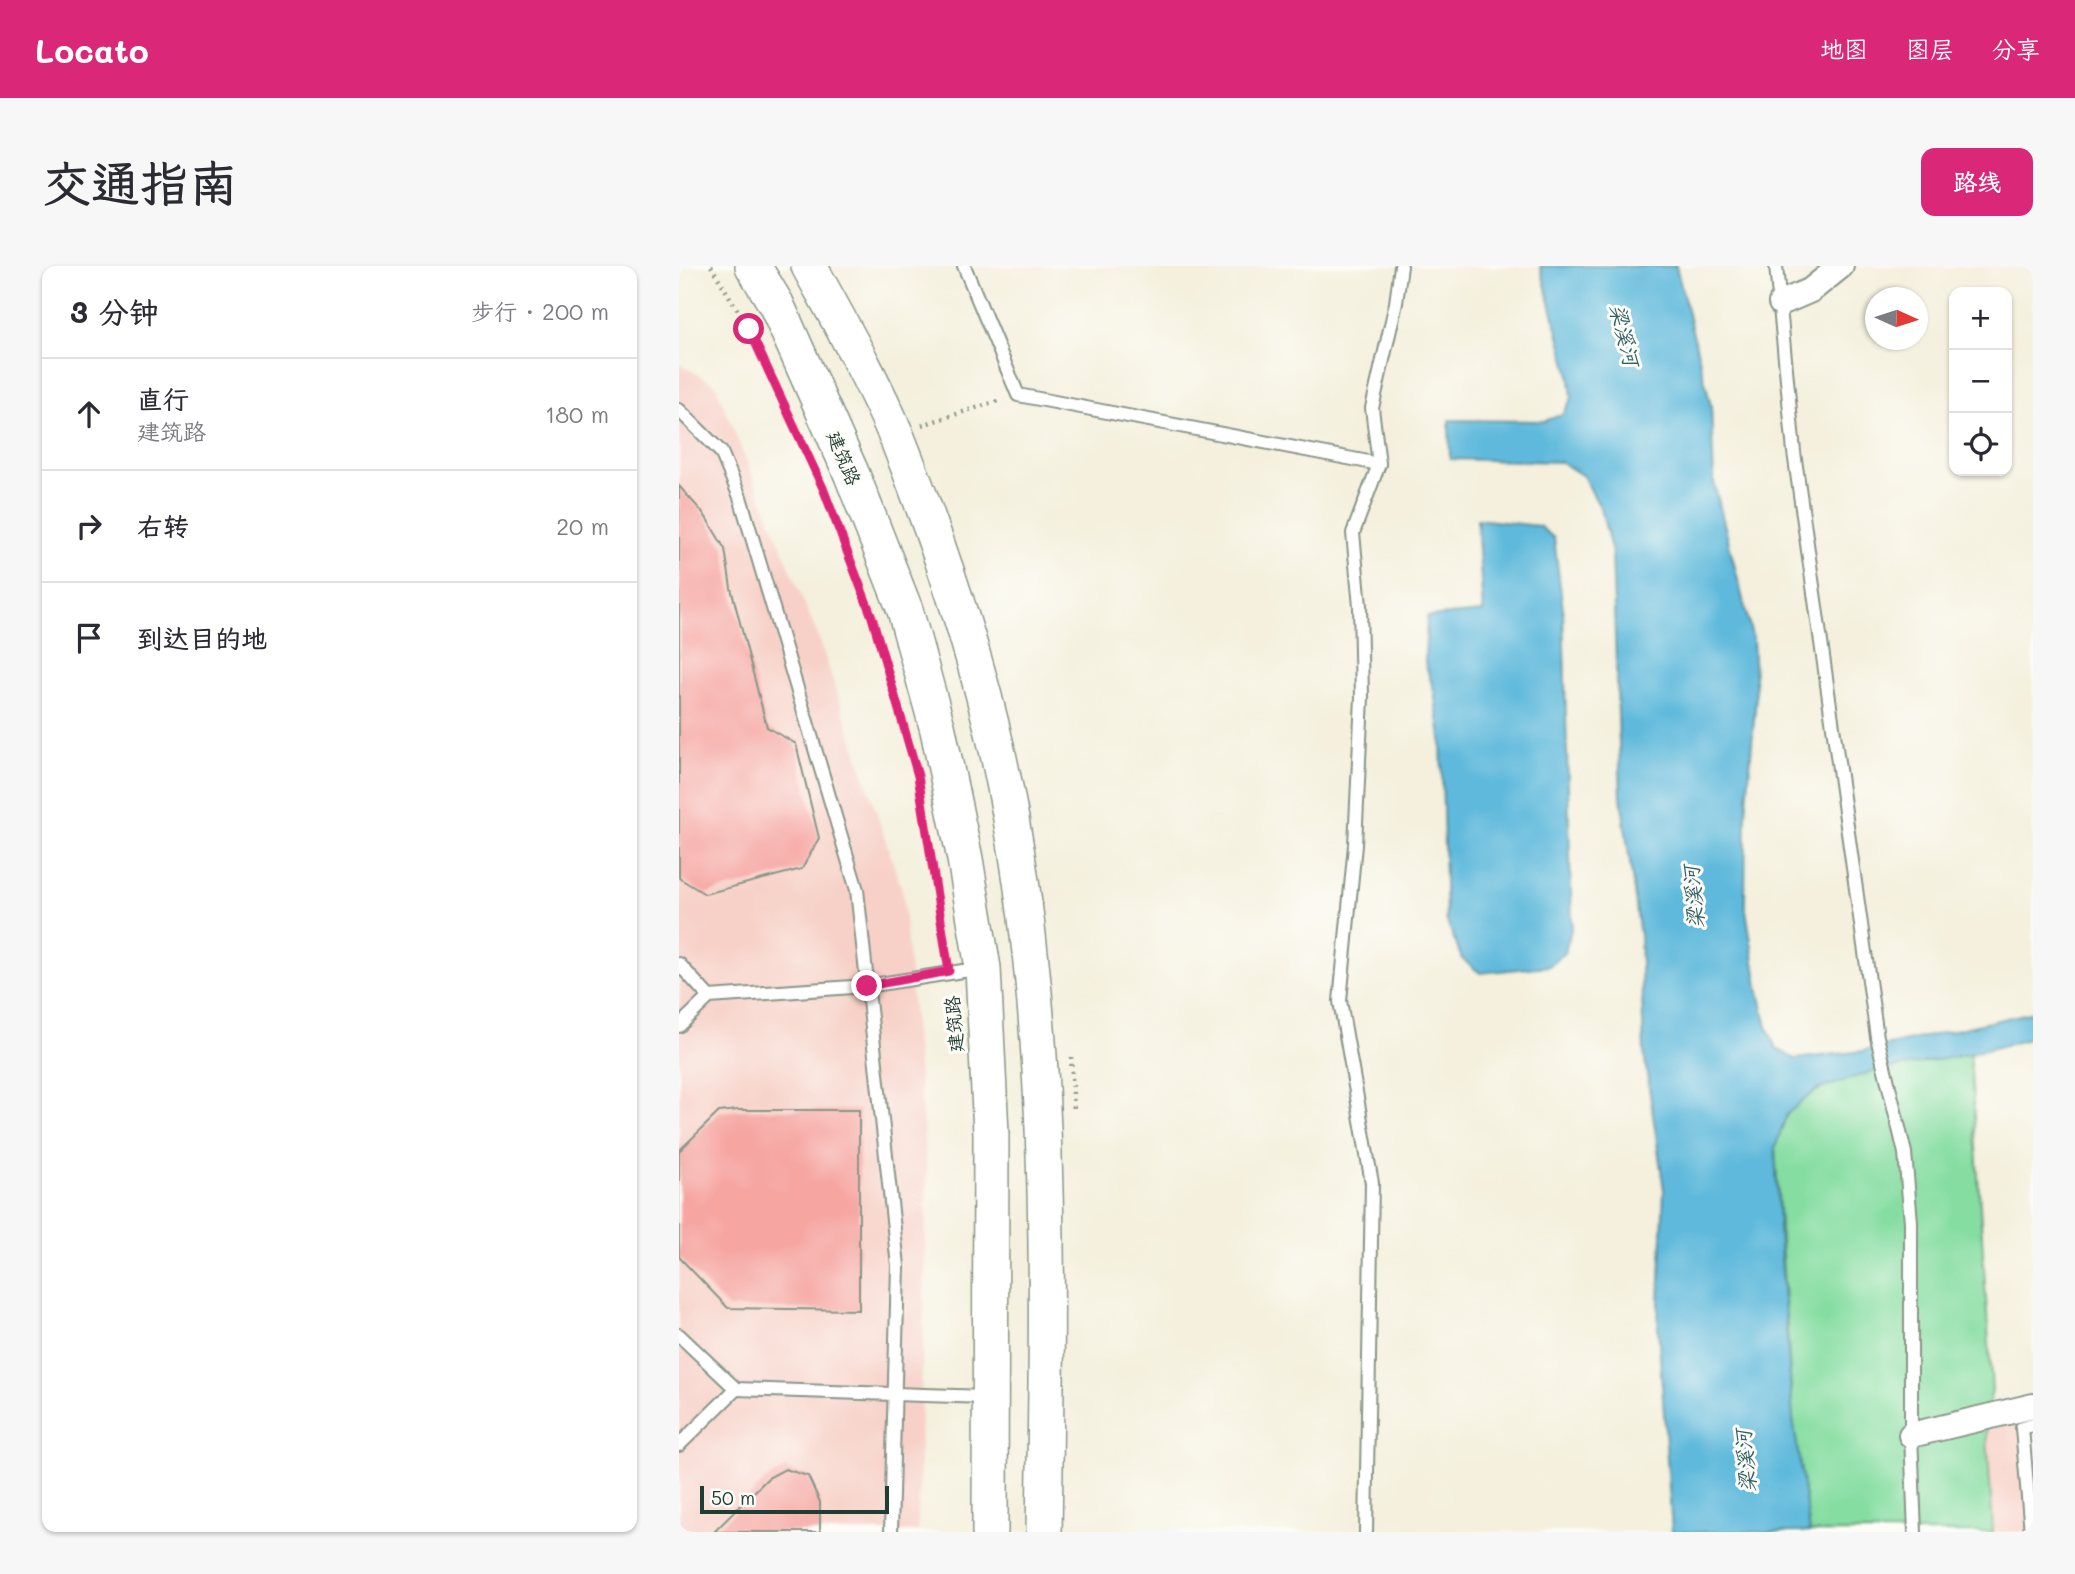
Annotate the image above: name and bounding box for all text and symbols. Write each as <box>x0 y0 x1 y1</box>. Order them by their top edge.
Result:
text: Locato <box>35 28 149 71</box>
text: 地图 <box>1820 33 1868 64</box>
text: 图层 <box>1906 33 1954 64</box>
text: 分享 <box>1992 33 2040 64</box>
button: 路线 <box>1921 148 2033 216</box>
text: 交通指南 <box>42 150 238 213</box>
north arrow <box>1865 287 1928 350</box>
map controls <box>1949 287 2012 476</box>
button: + <box>1949 287 2012 350</box>
text: 3 分钟 <box>70 291 159 331</box>
text: 步行 · 200 m <box>471 296 609 326</box>
water label: 梁溪河 <box>1605 301 1647 371</box>
route start <box>733 313 764 344</box>
button: − <box>1949 350 2012 413</box>
text: 直行 <box>137 382 189 416</box>
icon: ahead <box>70 395 108 433</box>
text: 180 m <box>545 399 609 429</box>
button: locate <box>1949 413 2012 476</box>
text: 建筑路 <box>137 416 206 446</box>
street label: 建筑路 <box>822 427 867 489</box>
icon: right <box>70 507 108 545</box>
text: 右转 <box>137 509 189 543</box>
text: 20 m <box>556 511 609 541</box>
icon: arrive <box>70 619 108 657</box>
text: 到达目的地 <box>137 621 267 655</box>
water label: 梁溪河 <box>1676 862 1709 930</box>
route end <box>851 970 882 1001</box>
street label: 建筑路 <box>939 995 968 1054</box>
water label: 梁溪河 <box>1728 1426 1761 1494</box>
scale bar <box>700 1483 889 1515</box>
text: 50 m <box>711 1485 755 1510</box>

